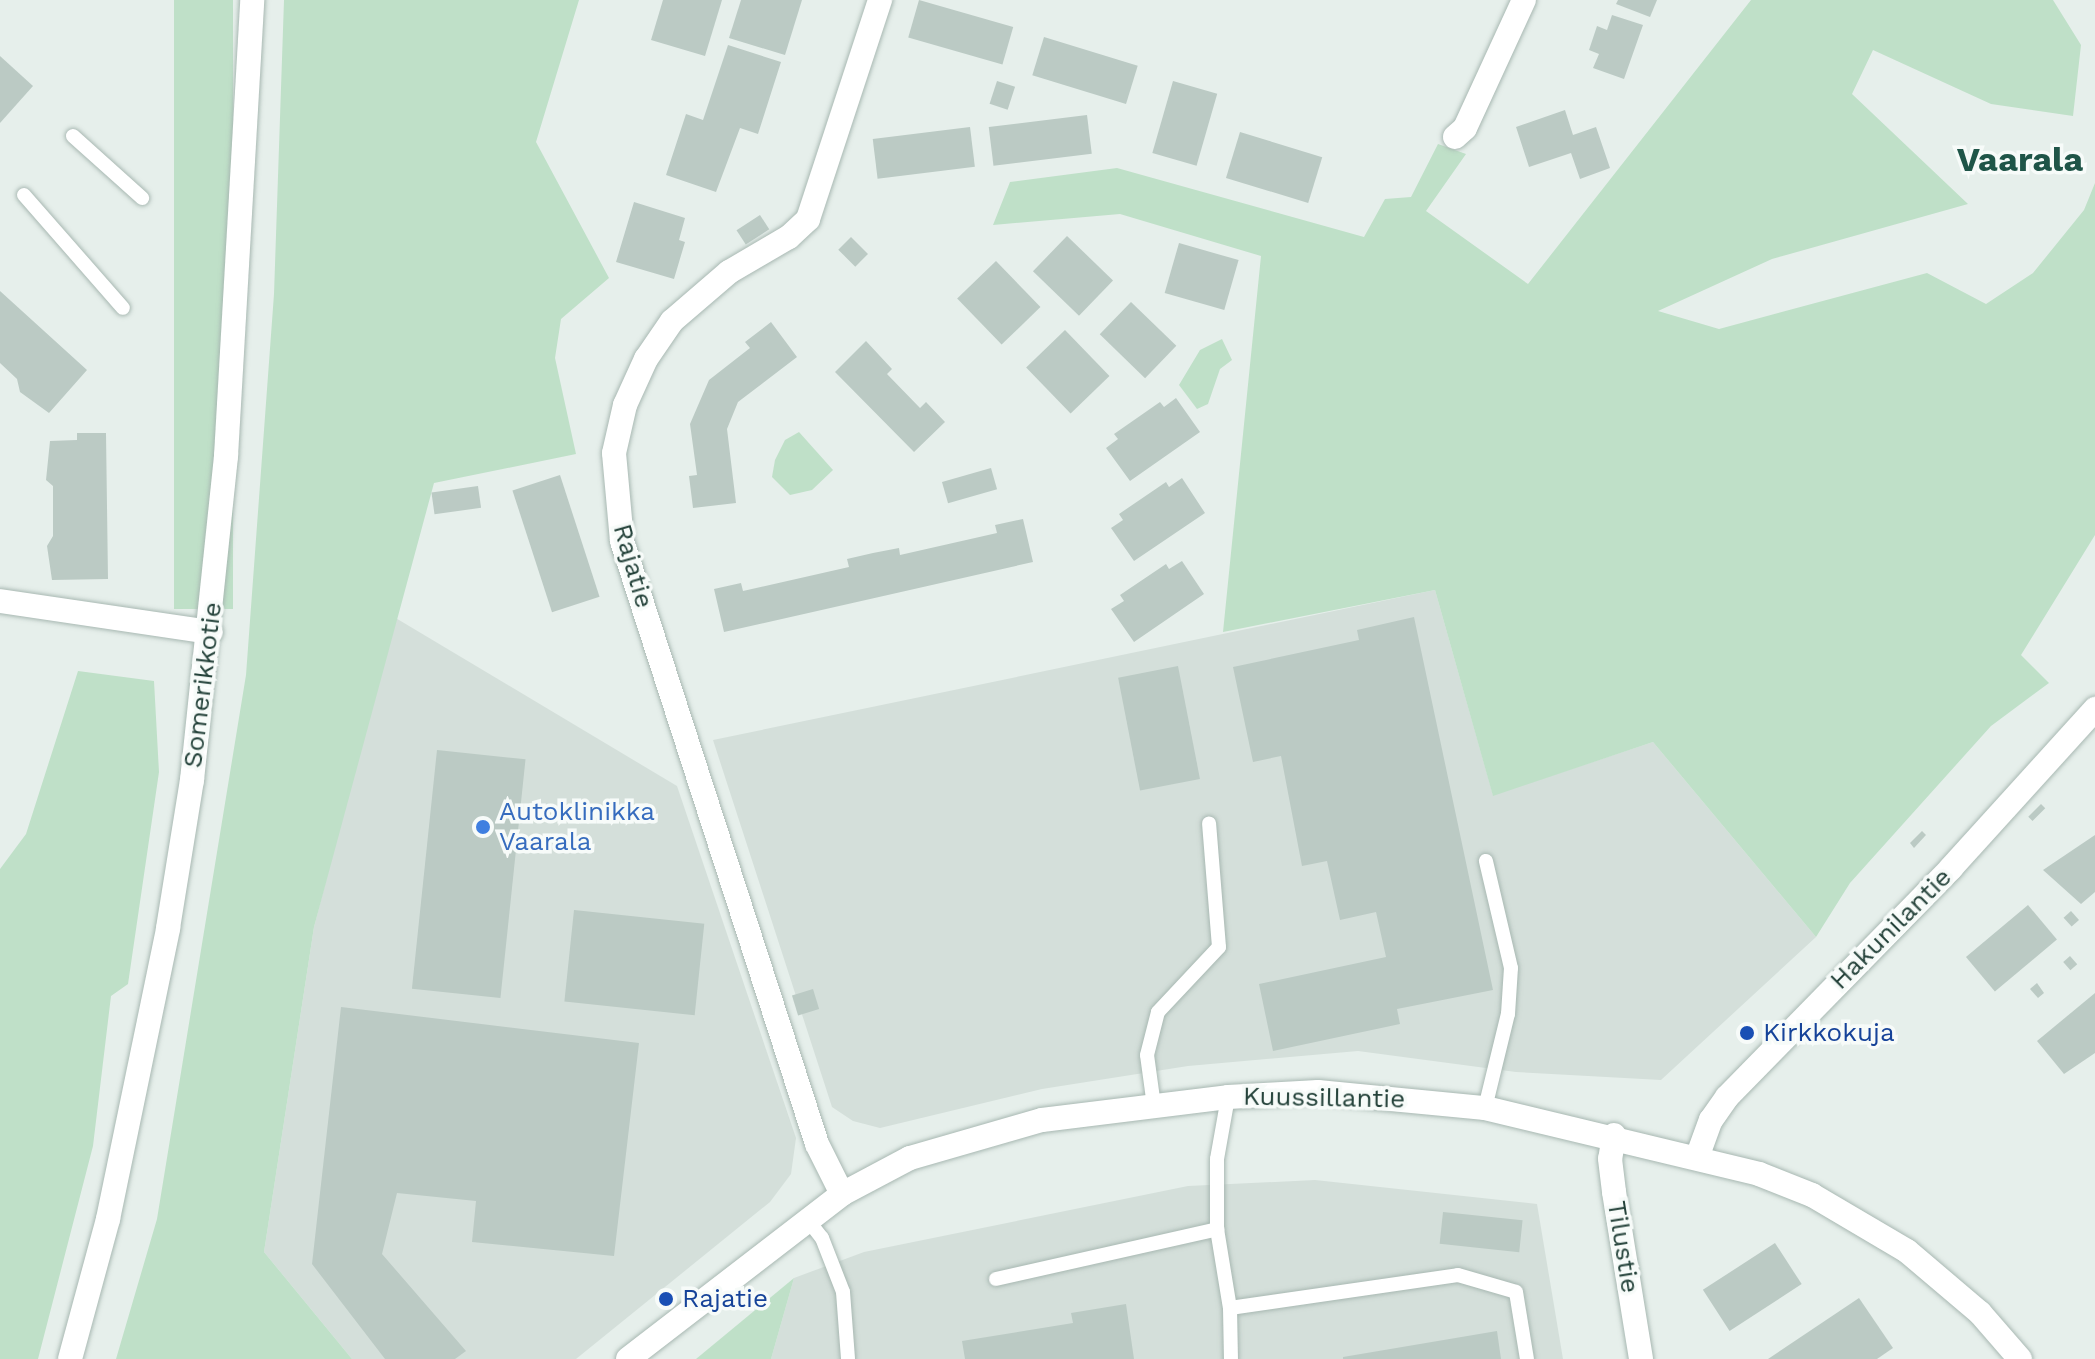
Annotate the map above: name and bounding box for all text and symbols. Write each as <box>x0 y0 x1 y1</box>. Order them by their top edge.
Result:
district label: Vaarala <box>1957 140 2083 180</box>
street label: Rajatie <box>606 520 660 612</box>
street label: Somerikkotie <box>177 600 229 770</box>
place label: Autoklinikka Vaarala <box>499 796 655 858</box>
marker: Autoklinikka Vaarala <box>474 818 492 836</box>
street label: Hakunilantie <box>1824 862 1958 996</box>
place label: Kirkkokuja <box>1763 1017 1895 1049</box>
marker: Kirkkokuja <box>1738 1024 1756 1042</box>
street label: Kuussillantie <box>1243 1081 1405 1115</box>
street label: Tilustie <box>1600 1199 1646 1295</box>
place label: Rajatie <box>682 1283 768 1315</box>
marker: Rajatie <box>657 1290 675 1308</box>

